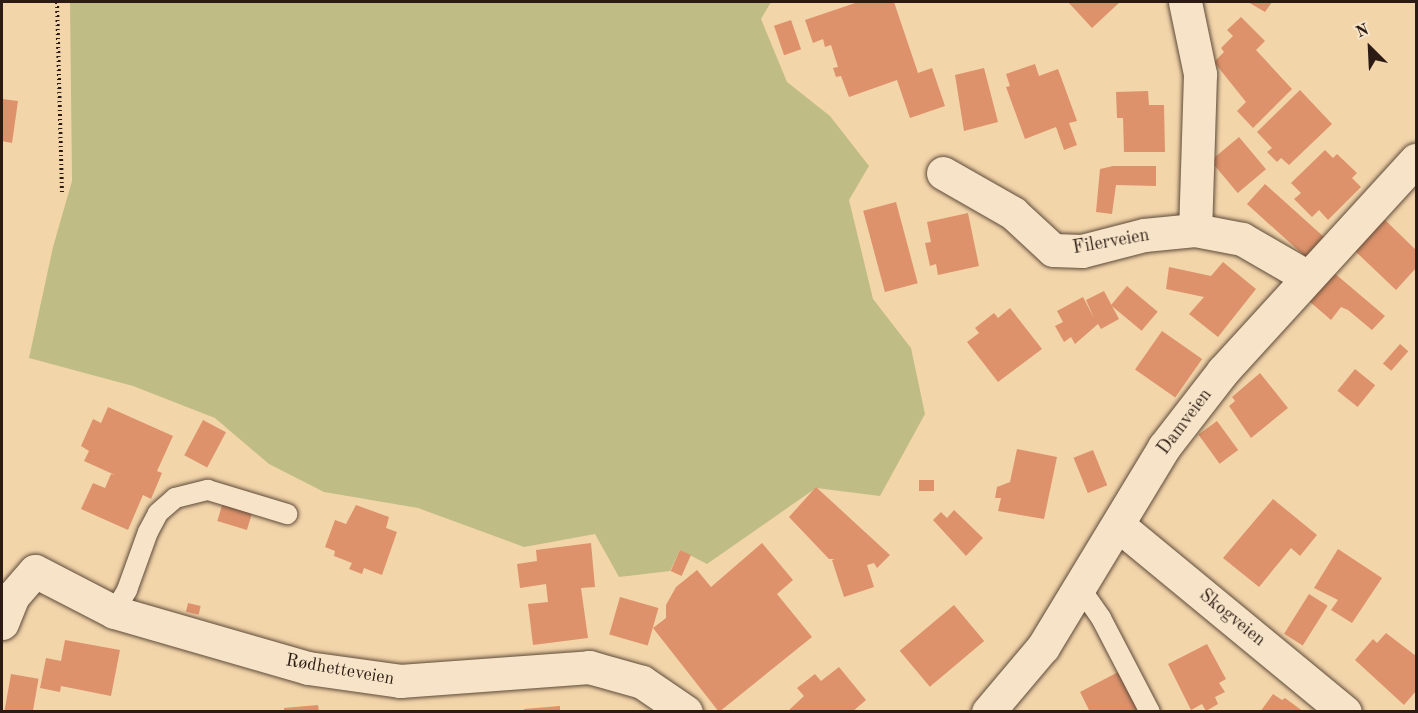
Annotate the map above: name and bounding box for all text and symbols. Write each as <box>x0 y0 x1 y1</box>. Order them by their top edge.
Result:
north arrow <box>1340 18 1400 78</box>
text: N <box>1354 22 1372 41</box>
street label: Filerveien <box>1071 225 1151 259</box>
street label: Damveien <box>1153 385 1217 459</box>
street label: Skogveien <box>1195 585 1269 651</box>
street label: Rødhetteveien <box>284 650 396 690</box>

